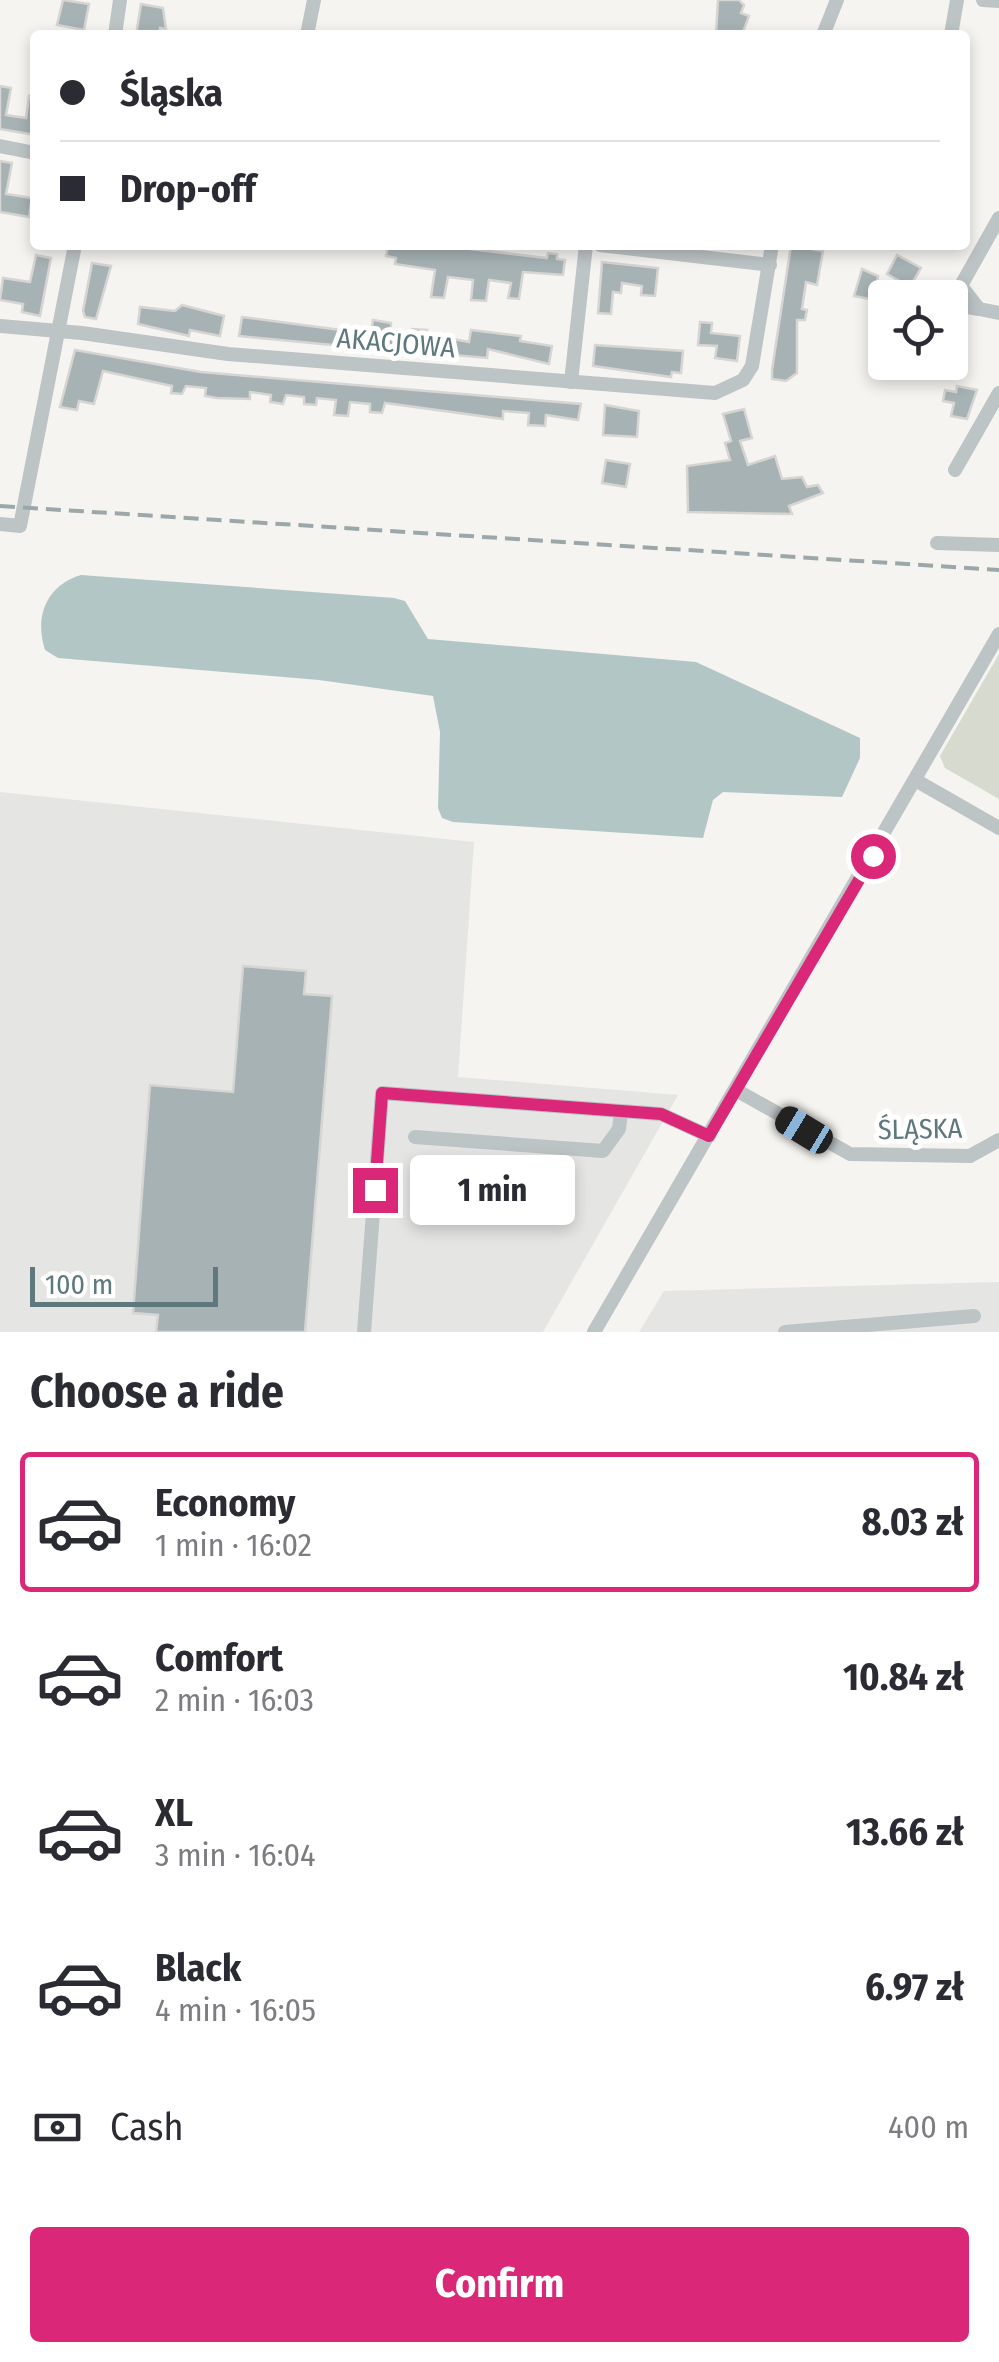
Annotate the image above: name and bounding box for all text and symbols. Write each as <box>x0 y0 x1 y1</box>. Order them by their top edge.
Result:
text: Śląska <box>120 70 223 116</box>
text: Drop-off <box>120 166 256 212</box>
map controls <box>868 280 968 380</box>
button: locate <box>868 280 968 380</box>
street label: AKACJOWA <box>335 321 457 365</box>
route start <box>851 834 896 879</box>
car <box>771 1102 837 1158</box>
street label: ŚLĄSKA <box>877 1112 963 1146</box>
callout: 1 min <box>410 1155 575 1225</box>
route end <box>353 1168 398 1213</box>
text: 1 min <box>458 1171 527 1209</box>
scale bar <box>30 1262 218 1306</box>
text: 100 m <box>45 1268 113 1301</box>
text: Choose a ride <box>30 1365 284 1419</box>
icon: car <box>35 1477 125 1567</box>
text: Economy <box>155 1480 295 1526</box>
text: 8.03 zł <box>862 1499 964 1545</box>
text: 1 min · 16:02 <box>155 1526 312 1564</box>
icon: car <box>35 1632 125 1722</box>
text: Comfort <box>155 1635 283 1681</box>
text: 10.84 zł <box>843 1654 964 1700</box>
text: 2 min · 16:03 <box>155 1681 314 1719</box>
icon: car <box>35 1787 125 1877</box>
text: XL <box>155 1790 193 1836</box>
text: 13.66 zł <box>846 1809 964 1855</box>
text: 3 min · 16:04 <box>155 1836 316 1874</box>
icon: car <box>35 1942 125 2032</box>
text: Black <box>155 1945 241 1991</box>
text: 6.97 zł <box>865 1964 964 2010</box>
text: 4 min · 16:05 <box>155 1991 316 2029</box>
icon: cash <box>30 2100 85 2155</box>
text: Cash <box>110 2104 184 2150</box>
text: 400 m <box>888 2108 969 2146</box>
button: Confirm <box>30 2227 969 2342</box>

